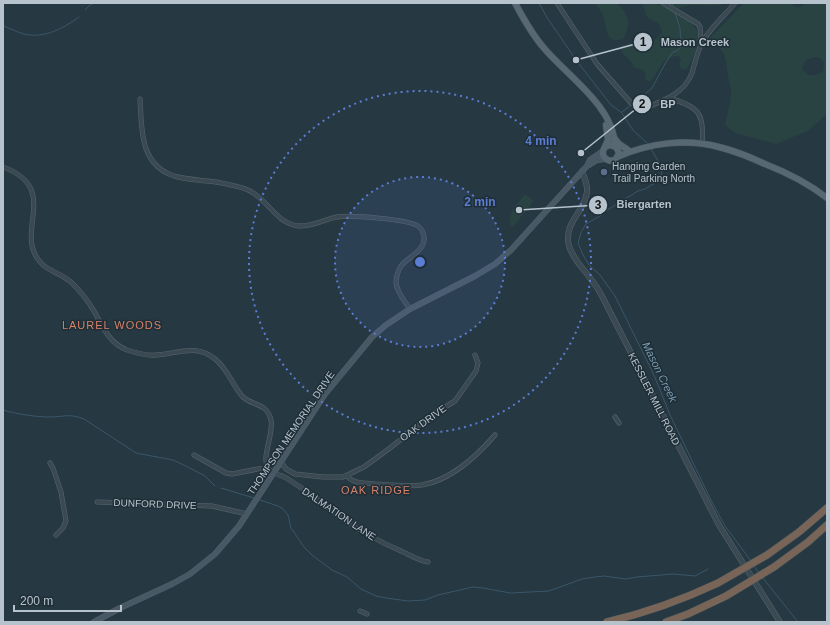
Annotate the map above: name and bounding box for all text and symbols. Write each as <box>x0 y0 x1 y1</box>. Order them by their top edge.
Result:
callout: Mason Creek <box>633 31 737 54</box>
text: 1 <box>640 35 647 49</box>
text: Mason Creek <box>661 36 730 48</box>
callout: BP <box>632 92 683 115</box>
text: 2 <box>639 97 646 111</box>
text: BP <box>660 98 676 110</box>
text: 4 min <box>525 134 557 148</box>
place label: Hanging Garden Trail Parking North <box>612 161 695 184</box>
marker: Hanging Garden Trail Parking North <box>599 167 609 177</box>
callout: Biergarten <box>588 193 679 216</box>
text: 2 min <box>464 195 496 209</box>
text: 3 <box>595 198 602 212</box>
text: Biergarten <box>616 198 672 210</box>
centre of rings <box>413 255 427 269</box>
district label: LAUREL WOODS <box>62 319 162 331</box>
water label: Mason Creek <box>640 340 680 404</box>
street label: KESSLER MILL ROAD <box>626 351 682 447</box>
street label: THOMPSON MEMORIAL DRIVE <box>245 369 337 497</box>
street label: OAK DRIVE <box>398 402 449 443</box>
district label: OAK RIDGE <box>341 484 411 496</box>
street label: DALMATION LANE <box>300 485 378 543</box>
street label: DUNFORD DRIVE <box>113 497 197 511</box>
scale bar <box>14 587 121 613</box>
text: 200 m <box>20 594 53 608</box>

